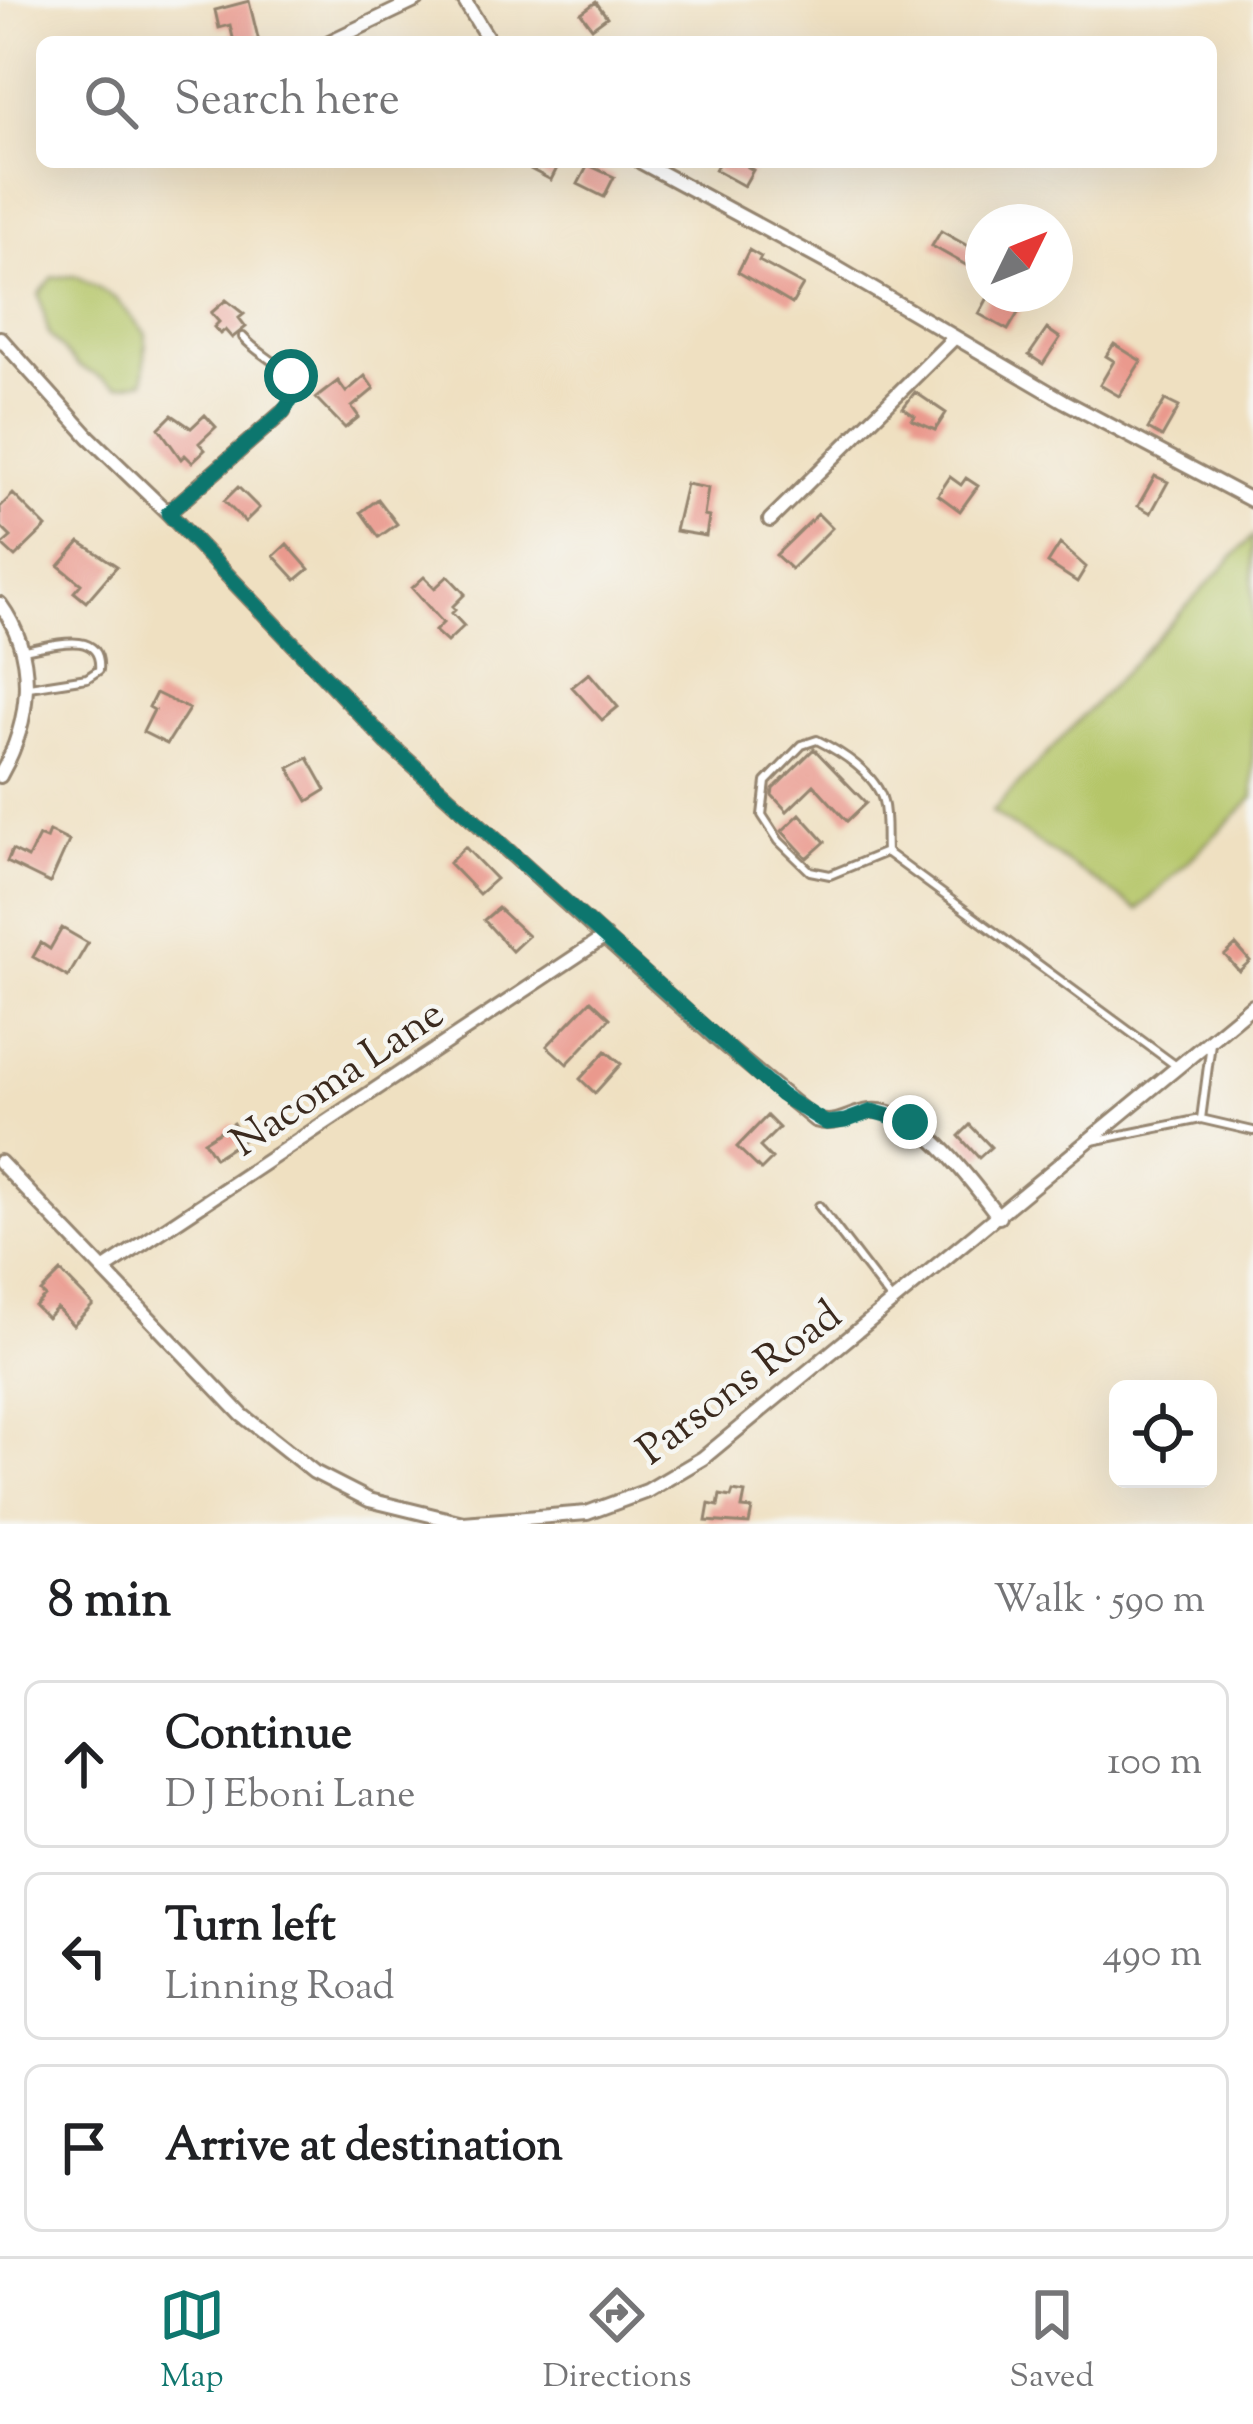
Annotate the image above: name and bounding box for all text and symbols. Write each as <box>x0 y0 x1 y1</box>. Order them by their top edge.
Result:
search box <box>36 36 1217 168</box>
icon: search <box>78 69 144 135</box>
text: Search here <box>174 70 400 135</box>
north arrow <box>965 204 1073 312</box>
route start <box>264 349 318 403</box>
street label: Nacoma Lane <box>220 987 457 1174</box>
route end <box>883 1095 937 1149</box>
street label: Parsons Road <box>626 1288 856 1482</box>
map controls <box>1109 1380 1217 1488</box>
button: locate <box>1109 1380 1217 1488</box>
text: 8 min <box>48 1566 171 1639</box>
text: Walk · 590 m <box>994 1574 1205 1630</box>
text: Continue <box>165 1704 352 1769</box>
icon: ahead <box>51 1731 117 1797</box>
text: 100 m <box>1107 1736 1202 1792</box>
text: D J Eboni Lane <box>165 1769 415 1825</box>
text: Turn left <box>165 1896 336 1961</box>
icon: left <box>51 1923 117 1989</box>
text: 490 m <box>1103 1928 1202 1984</box>
text: Linning Road <box>165 1961 394 2017</box>
icon: arrive <box>51 2115 117 2181</box>
text: Arrive at destination <box>165 2116 563 2181</box>
tab: Map <box>159 2282 225 2402</box>
tab: Directions <box>543 2282 692 2402</box>
tab: Saved <box>1009 2282 1094 2402</box>

